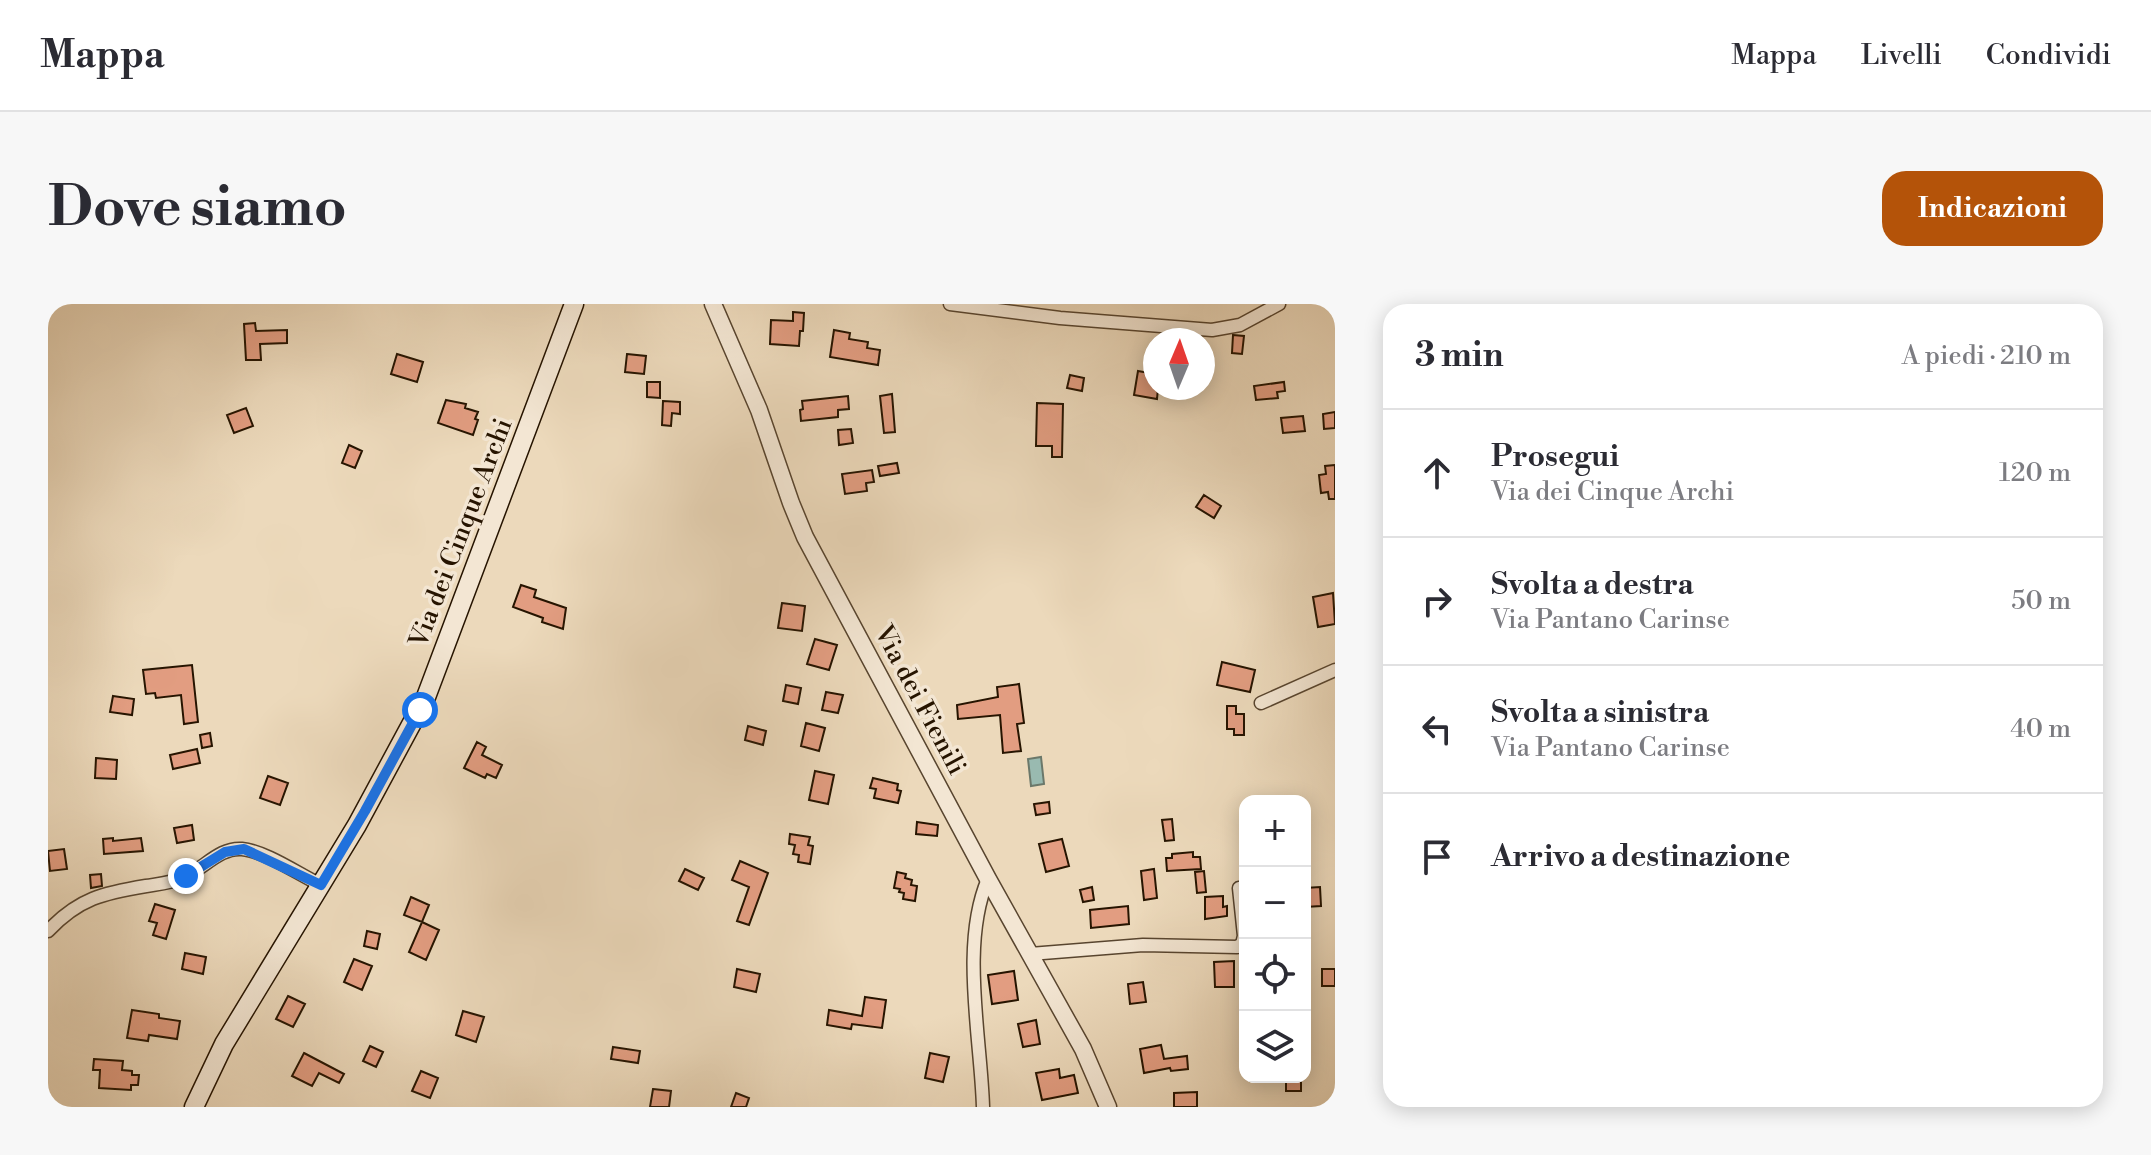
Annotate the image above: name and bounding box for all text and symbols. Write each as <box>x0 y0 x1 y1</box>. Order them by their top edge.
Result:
text: Mappa <box>40 32 165 79</box>
text: Mappa <box>1731 38 1817 73</box>
text: Livelli <box>1861 38 1942 73</box>
text: Condividi <box>1986 38 2111 73</box>
button: Indicazioni <box>1882 171 2103 246</box>
text: Dove siamo <box>48 173 347 243</box>
north arrow <box>1143 328 1215 400</box>
text: 3 min <box>1415 335 1504 377</box>
text: A piedi · 210 m <box>1902 340 2071 372</box>
street label: Via dei Cinque Archi <box>402 414 519 653</box>
text: Prosegui <box>1491 438 1619 476</box>
icon: ahead <box>1415 451 1459 495</box>
text: 120 m <box>1999 457 2071 489</box>
text: Via dei Cinque Archi <box>1491 476 1734 508</box>
text: Svolta a destra <box>1491 566 1694 604</box>
icon: right <box>1415 579 1459 623</box>
text: 50 m <box>2011 585 2071 617</box>
text: Via Pantano Carinse <box>1491 604 1730 636</box>
street label: Via dei Fienili <box>867 619 973 780</box>
route start <box>402 692 438 728</box>
text: Svolta a sinistra <box>1491 694 1709 732</box>
icon: left <box>1415 707 1459 751</box>
text: 40 m <box>2010 713 2071 745</box>
text: Via Pantano Carinse <box>1491 732 1730 764</box>
map controls <box>1239 795 1311 1083</box>
button: + <box>1239 795 1311 867</box>
icon: arrive <box>1415 835 1459 879</box>
text: Arrivo a destinazione <box>1491 838 1790 876</box>
route end <box>168 858 204 894</box>
button: − <box>1239 867 1311 939</box>
button: locate <box>1239 939 1311 1011</box>
button: layers <box>1239 1011 1311 1083</box>

